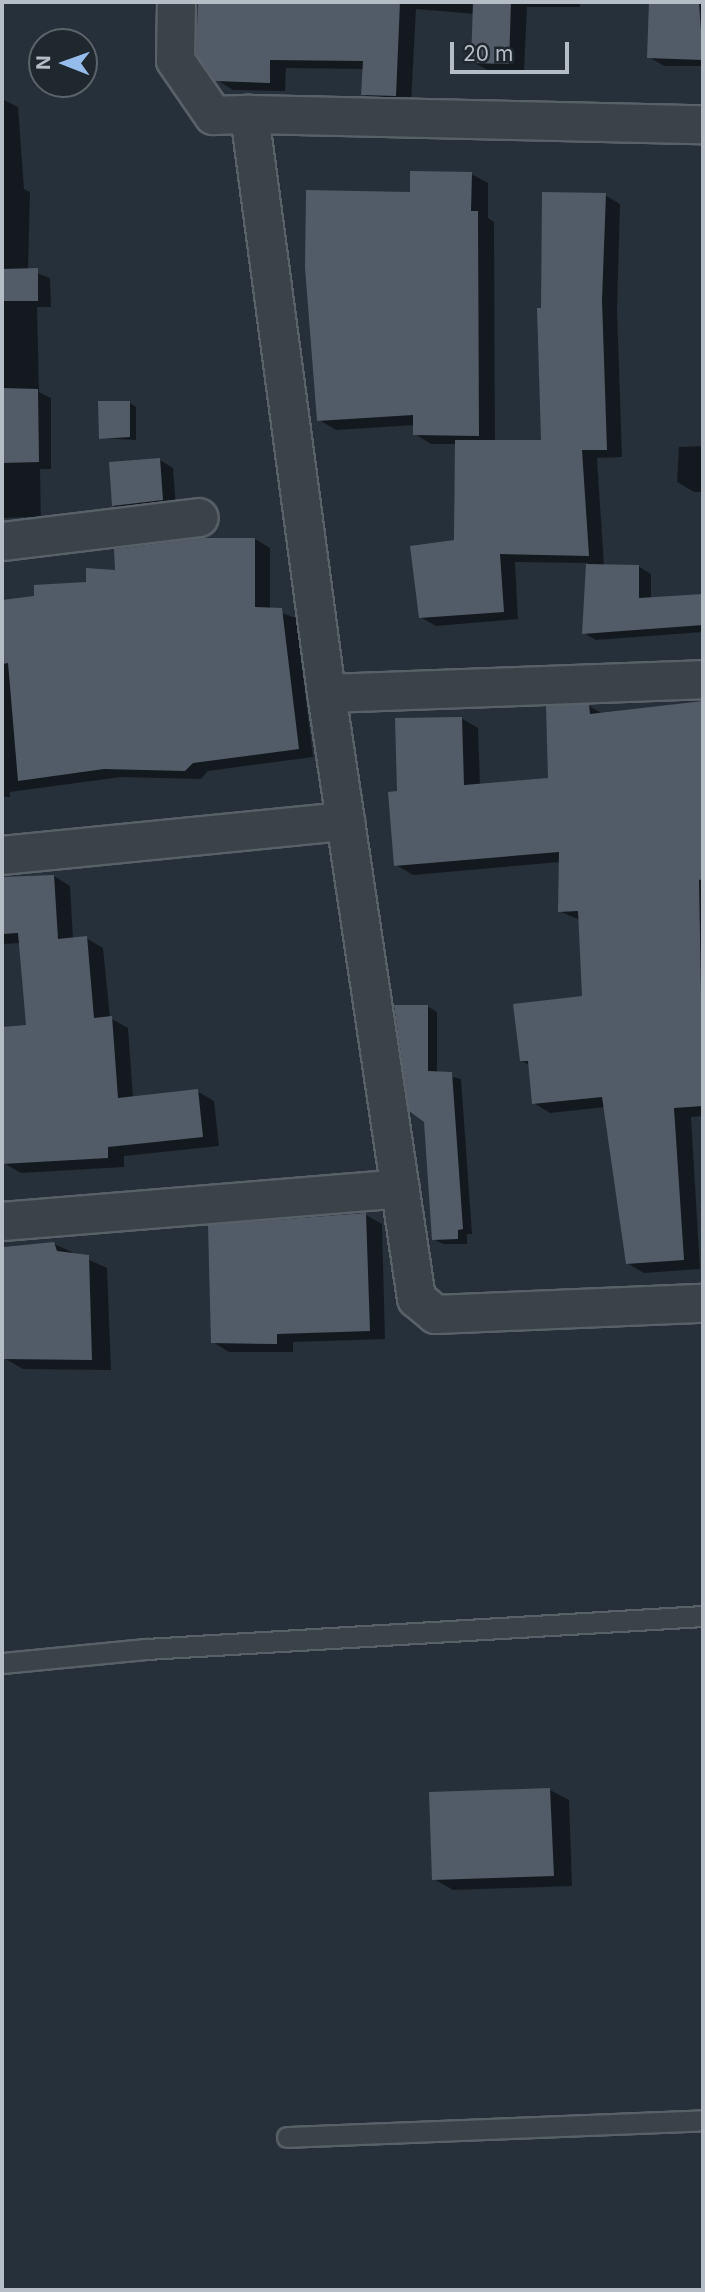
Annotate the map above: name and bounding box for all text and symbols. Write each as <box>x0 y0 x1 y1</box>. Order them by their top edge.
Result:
north arrow <box>28 28 98 98</box>
scale bar <box>453 28 572 72</box>
text: 20 m <box>463 41 513 66</box>
text: N <box>32 55 55 70</box>

